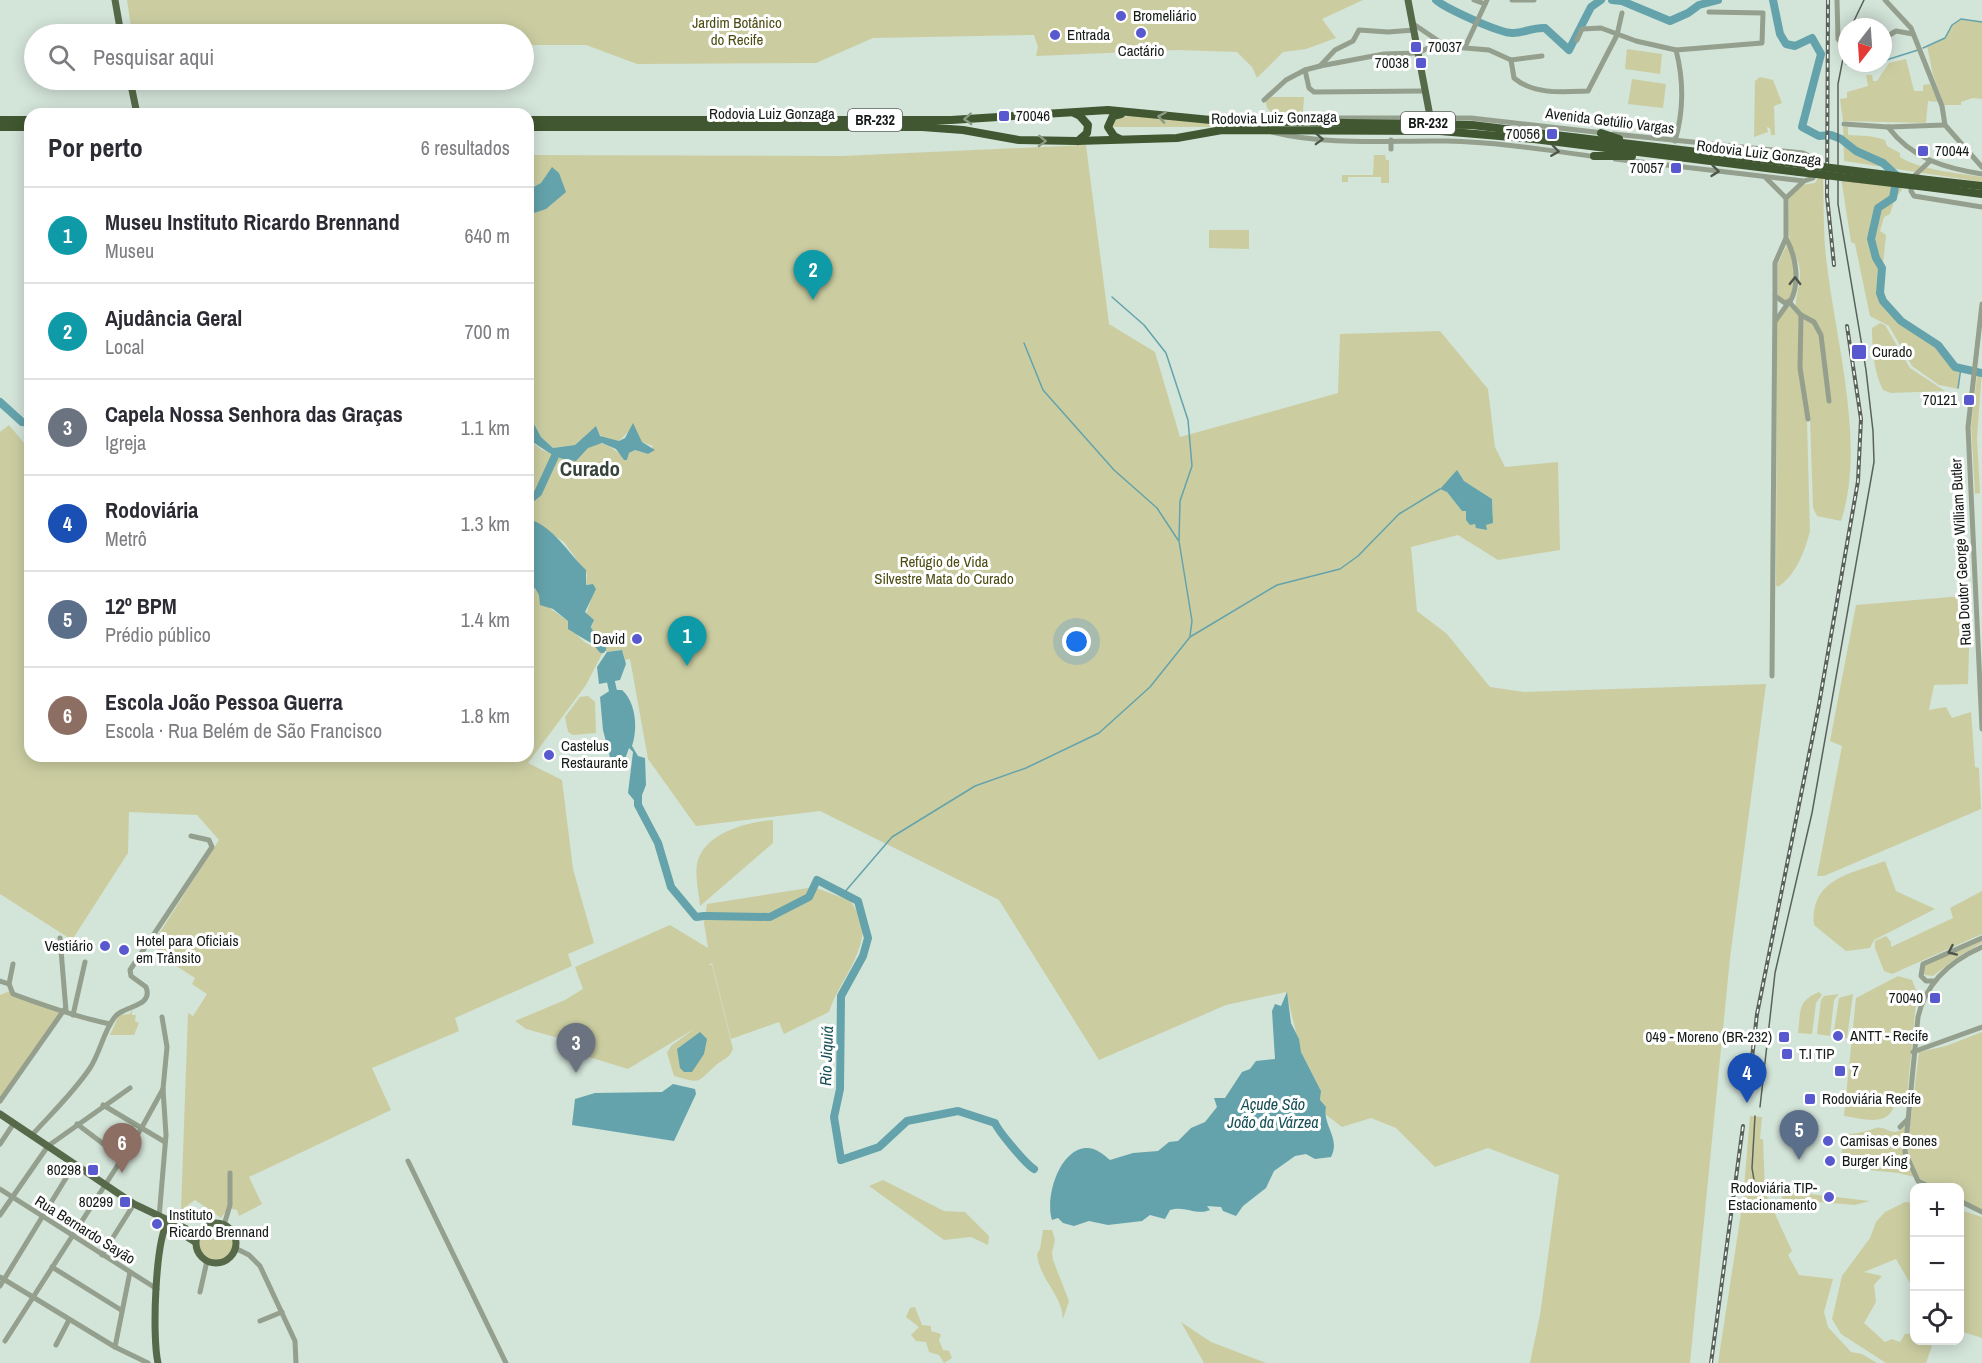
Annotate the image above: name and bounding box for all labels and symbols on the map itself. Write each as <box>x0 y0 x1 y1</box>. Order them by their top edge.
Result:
place label: Bromeliário <box>1133 5 1197 26</box>
marker: Bromeliário <box>1114 9 1128 23</box>
park label: Jardim Botânico do Recife <box>692 12 782 50</box>
north arrow <box>1838 18 1892 72</box>
place label: Entrada <box>1067 24 1110 45</box>
marker: Cactário <box>1134 26 1148 40</box>
marker: Entrada <box>1048 28 1062 42</box>
place label: 70037 <box>1428 36 1462 57</box>
place label: Cactário <box>1118 40 1164 61</box>
marker: 70037 <box>1409 40 1423 54</box>
place label: 70038 <box>1375 52 1409 73</box>
marker: 70038 <box>1414 56 1428 70</box>
street label: Avenida Getúlio Vargas <box>1544 102 1676 139</box>
street label: Rodovia Luiz Gonzaga <box>709 103 835 124</box>
place label: 70046 <box>1016 105 1050 126</box>
street label: Rodovia Luiz Gonzaga <box>1211 106 1337 129</box>
road number: BR-232 <box>848 109 902 131</box>
marker: 70046 <box>997 109 1011 123</box>
one-way arrow <box>1158 111 1167 123</box>
road number: BR-232 <box>1401 112 1455 134</box>
one-way arrow <box>964 113 973 126</box>
place label: 70056 <box>1506 123 1540 144</box>
marker: 70056 <box>1545 127 1559 141</box>
one-way arrow <box>1315 133 1324 146</box>
one-way arrow <box>1037 134 1046 147</box>
street label: Rodovia Luiz Gonzaga <box>1695 134 1823 171</box>
place label: 70044 <box>1935 140 1969 161</box>
marker: 70044 <box>1916 144 1930 158</box>
one-way arrow <box>1551 145 1560 157</box>
place label: 70057 <box>1630 157 1664 178</box>
marker: 70057 <box>1669 161 1683 175</box>
one-way arrow <box>1710 165 1719 177</box>
pin: 2 <box>794 250 832 300</box>
one-way arrow <box>1789 276 1801 285</box>
place label: Curado <box>1872 341 1912 362</box>
marker: Curado <box>1850 343 1868 361</box>
place label: 70121 <box>1923 389 1957 410</box>
marker: 70121 <box>1962 393 1976 407</box>
district label: Curado <box>560 454 620 483</box>
street label: Rua Doutor George William Butler <box>1945 458 1976 646</box>
park label: Refúgio de Vida Silvestre Mata do Curado <box>874 551 1014 589</box>
pin: 1 <box>668 616 706 666</box>
your location <box>1062 627 1091 656</box>
place label: David <box>593 628 625 649</box>
marker: David <box>630 632 644 646</box>
place label: Castelus Restaurante <box>561 735 628 773</box>
marker: Castelus Restaurante <box>542 748 556 762</box>
place label: Hotel para Oficiais em Trânsito <box>136 930 239 968</box>
place label: Vestiário <box>44 935 93 956</box>
marker: Vestiário <box>98 939 112 953</box>
marker: Hotel para Oficiais em Trânsito <box>117 943 131 957</box>
one-way arrow <box>1948 943 1959 955</box>
place label: 70040 <box>1889 987 1923 1008</box>
marker: 70040 <box>1928 991 1942 1005</box>
pin: 3 <box>556 1024 596 1073</box>
place label: ANTT - Recife <box>1849 1025 1929 1046</box>
water label: Rio Jiquiá <box>814 1026 838 1086</box>
place label: 049 - Moreno (BR-232) <box>1646 1026 1772 1047</box>
marker: ANTT - Recife <box>1831 1029 1845 1043</box>
marker: 049 - Moreno (BR-232) <box>1777 1030 1791 1044</box>
place label: T.I TIP <box>1799 1043 1834 1064</box>
marker: T.I TIP <box>1780 1047 1794 1061</box>
pin: 4 <box>1728 1054 1766 1103</box>
place label: 7 <box>1852 1060 1859 1081</box>
marker: 7 <box>1833 1064 1847 1078</box>
place label: Rodoviária Recife <box>1822 1088 1921 1109</box>
marker: Rodoviária Recife <box>1803 1092 1817 1106</box>
water label: Açude São João da Várzea <box>1226 1093 1319 1133</box>
pin: 5 <box>1780 1110 1818 1160</box>
pin: 6 <box>102 1124 142 1173</box>
place label: Camisas e Bones <box>1840 1130 1937 1151</box>
marker: Camisas e Bones <box>1821 1134 1835 1148</box>
place label: Burger King <box>1842 1150 1908 1171</box>
marker: Burger King <box>1823 1154 1837 1168</box>
place label: 80298 <box>47 1159 81 1180</box>
marker: 80298 <box>86 1163 100 1177</box>
place label: Rodoviária TIP- Estacionamento <box>1728 1177 1817 1215</box>
street label: Rua Bernardo Sayão <box>31 1190 140 1269</box>
marker: Rodoviária TIP- Estacionamento <box>1822 1190 1836 1204</box>
place label: 80299 <box>79 1191 113 1212</box>
marker: 80299 <box>118 1195 132 1209</box>
place label: Instituto Ricardo Brennand <box>169 1204 269 1242</box>
marker: Instituto Ricardo Brennand <box>150 1217 164 1231</box>

